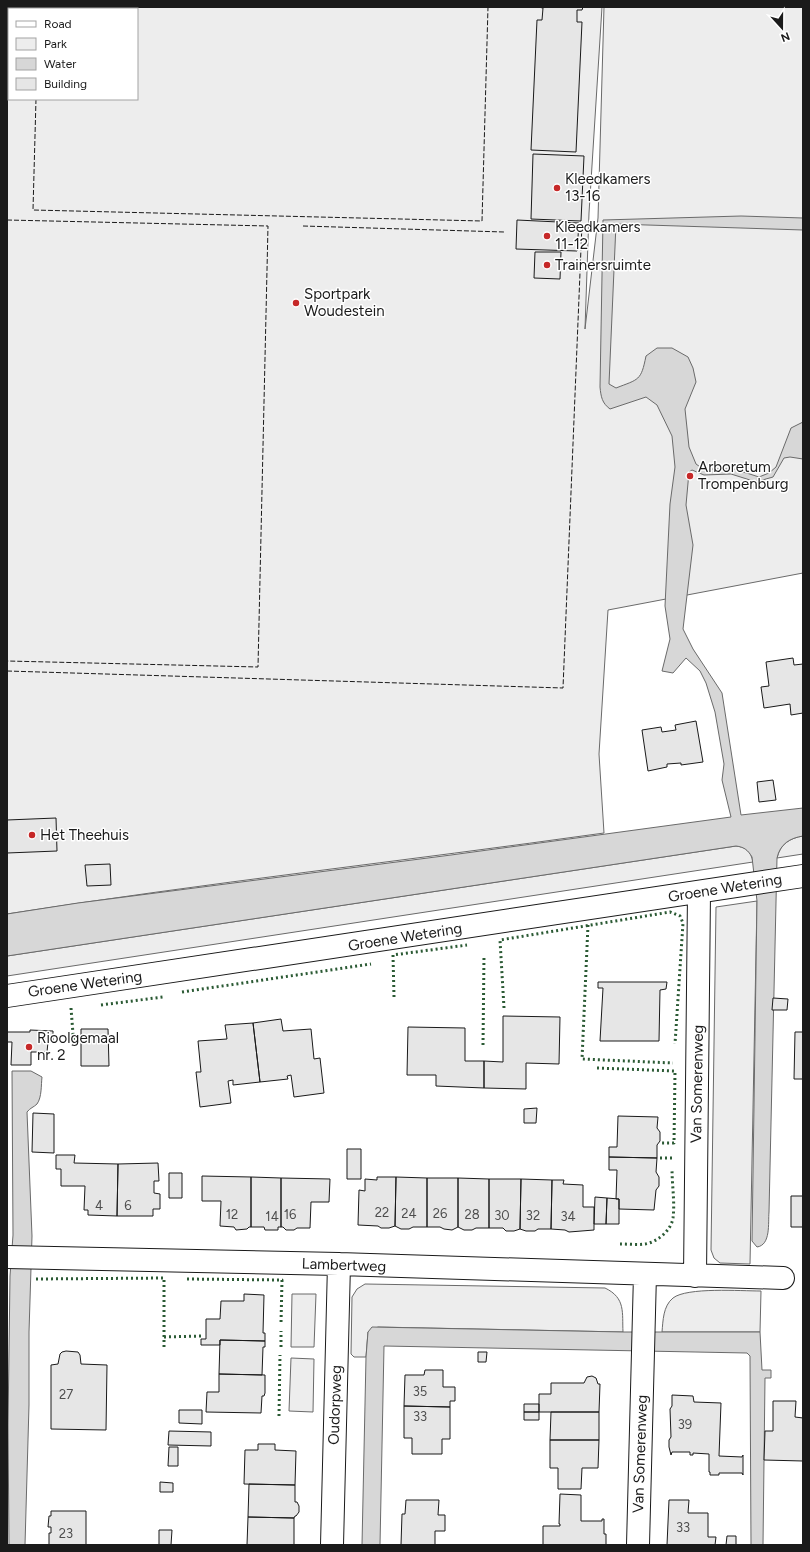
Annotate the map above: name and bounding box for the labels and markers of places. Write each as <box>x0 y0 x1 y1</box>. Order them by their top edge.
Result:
place label: Kleedkamers 13-16 <box>565 170 650 205</box>
marker: Kleedkamers 13-16 <box>552 183 562 193</box>
place label: Kleedkamers 11-12 <box>555 218 640 253</box>
marker: Kleedkamers 11-12 <box>542 231 552 241</box>
place label: Trainersruimte <box>555 256 651 274</box>
marker: Trainersruimte <box>542 260 552 270</box>
place label: Sportpark Woudestein <box>304 285 385 320</box>
marker: Sportpark Woudestein <box>291 298 301 308</box>
place label: Arboretum Trompenburg <box>698 458 789 493</box>
marker: Arboretum Trompenburg <box>685 471 695 481</box>
place label: Het Theehuis <box>40 826 129 844</box>
marker: Het Theehuis <box>27 830 37 840</box>
place label: Rioolgemaal nr. 2 <box>37 1029 119 1064</box>
marker: Rioolgemaal nr. 2 <box>24 1042 34 1052</box>

